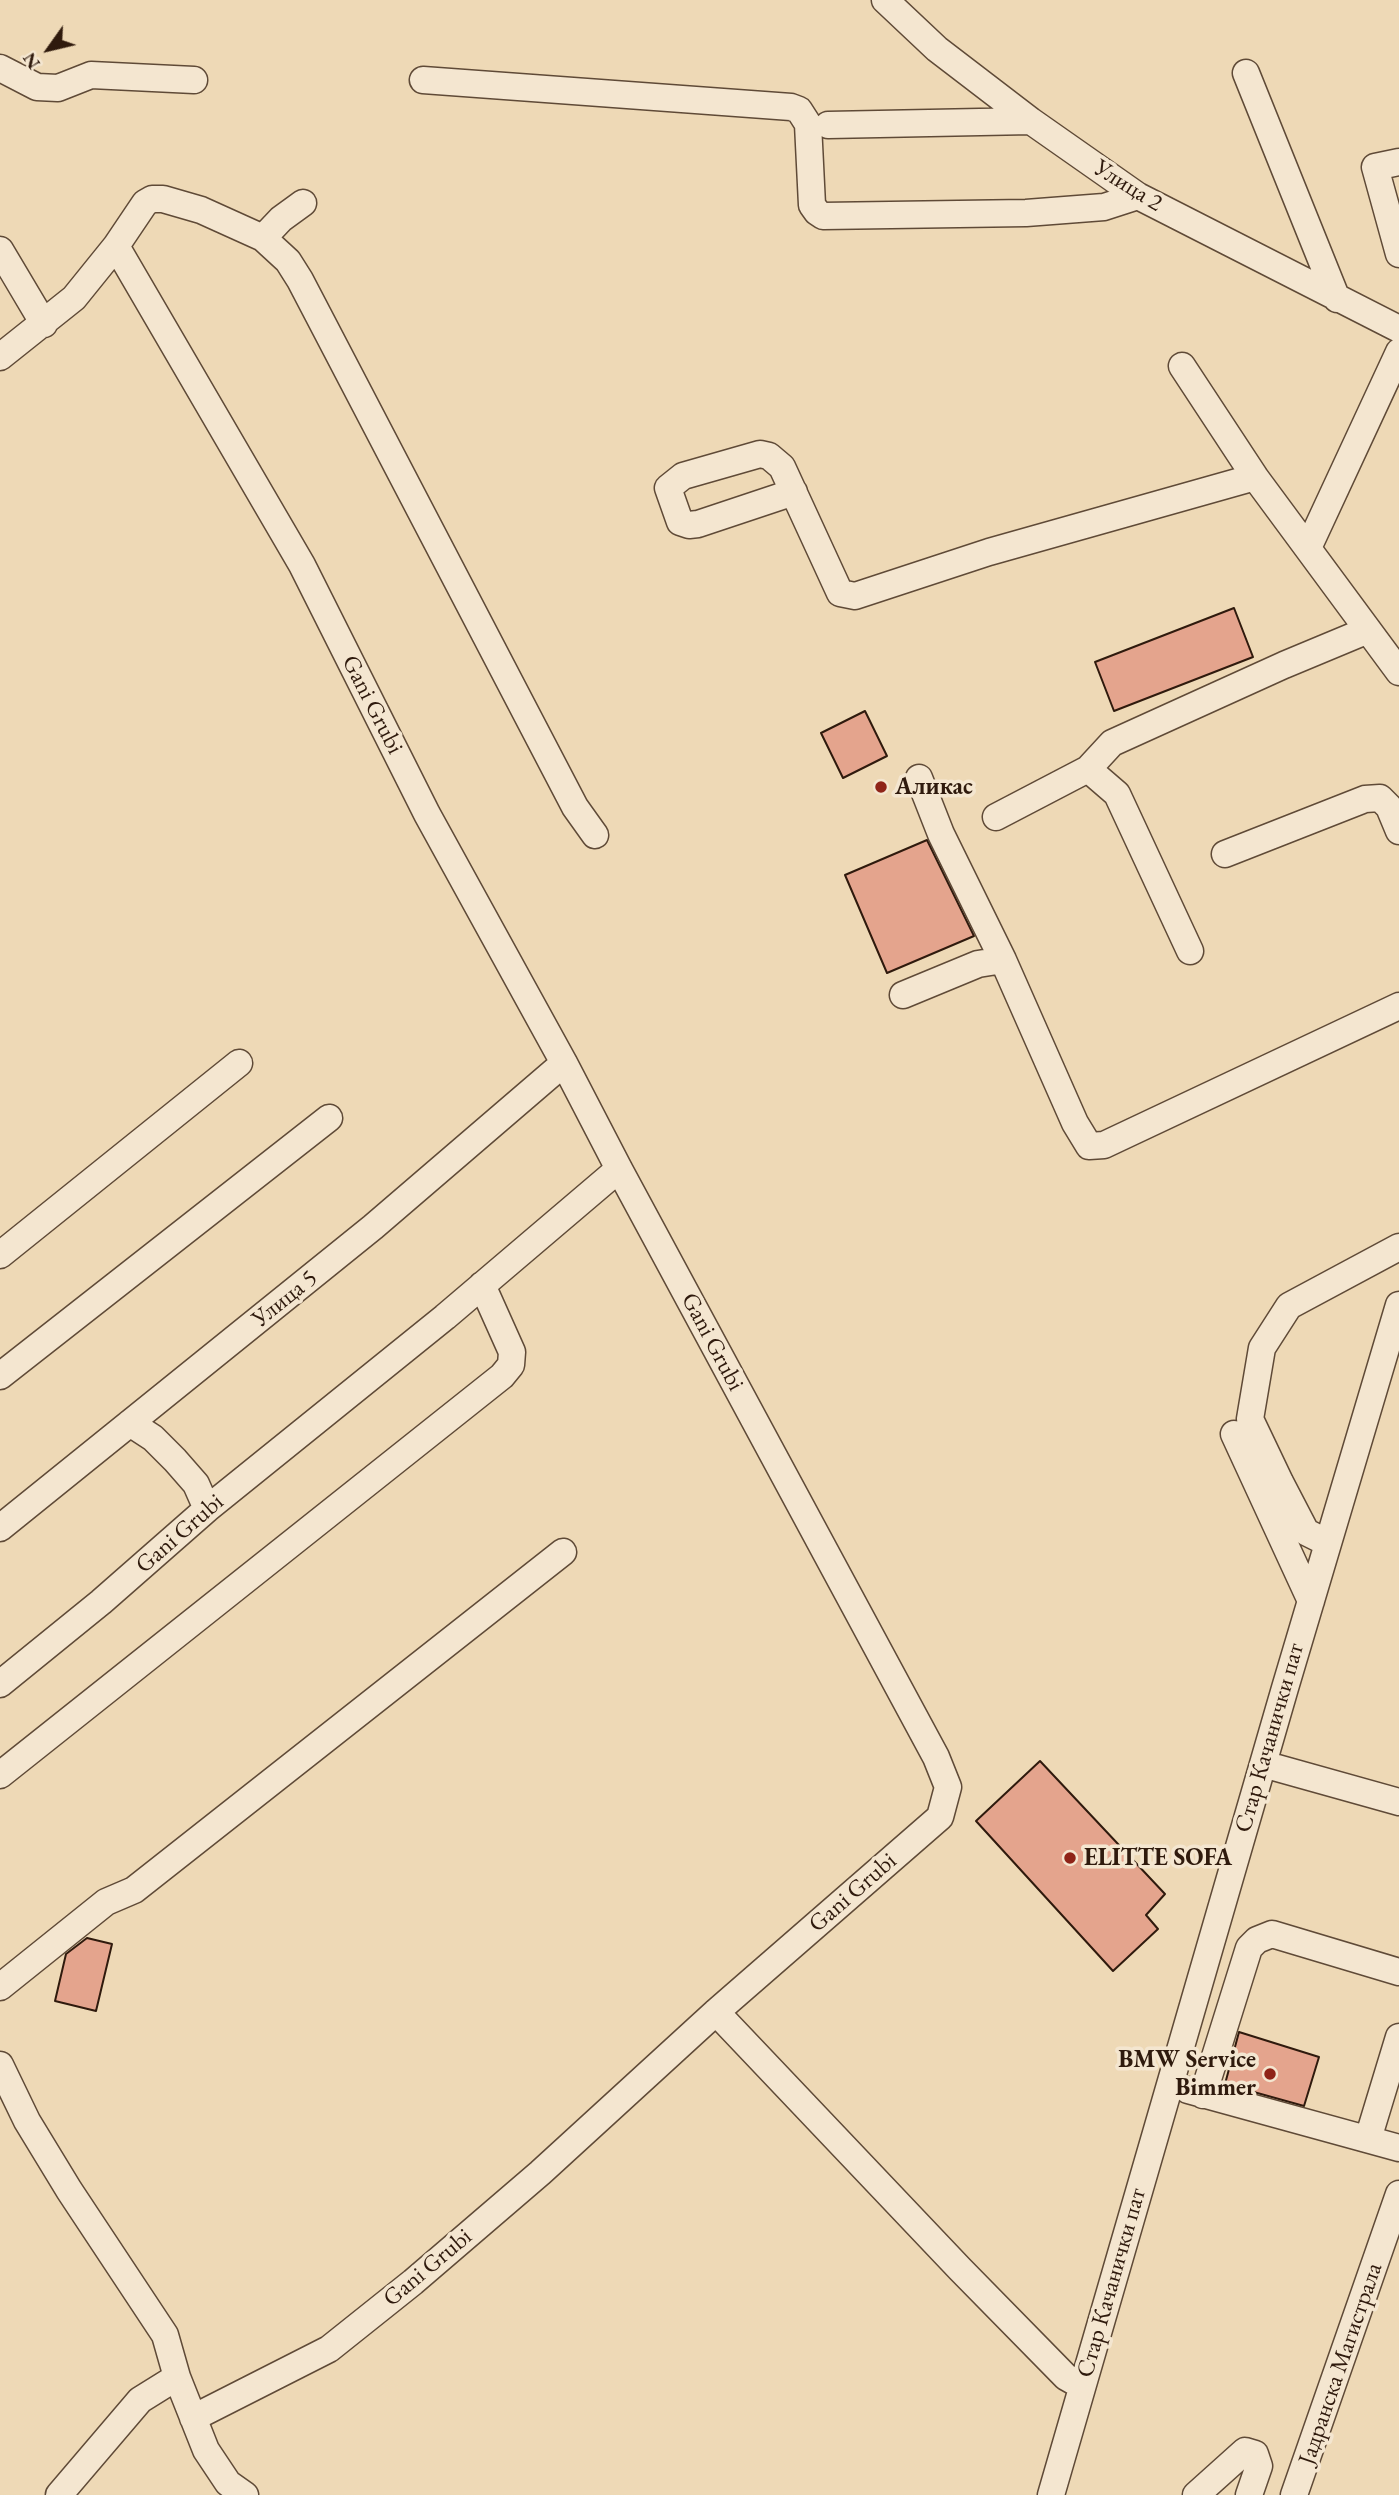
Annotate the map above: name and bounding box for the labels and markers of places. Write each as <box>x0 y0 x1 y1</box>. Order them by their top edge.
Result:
place label: Аликас <box>895 773 973 801</box>
marker: Аликас <box>873 779 889 795</box>
place label: ELITTE SOFA <box>1084 1844 1232 1872</box>
marker: ELITTE SOFA <box>1062 1850 1078 1866</box>
place label: BMW Service Bimmer <box>1118 2046 1256 2102</box>
marker: BMW Service Bimmer <box>1262 2066 1278 2082</box>

